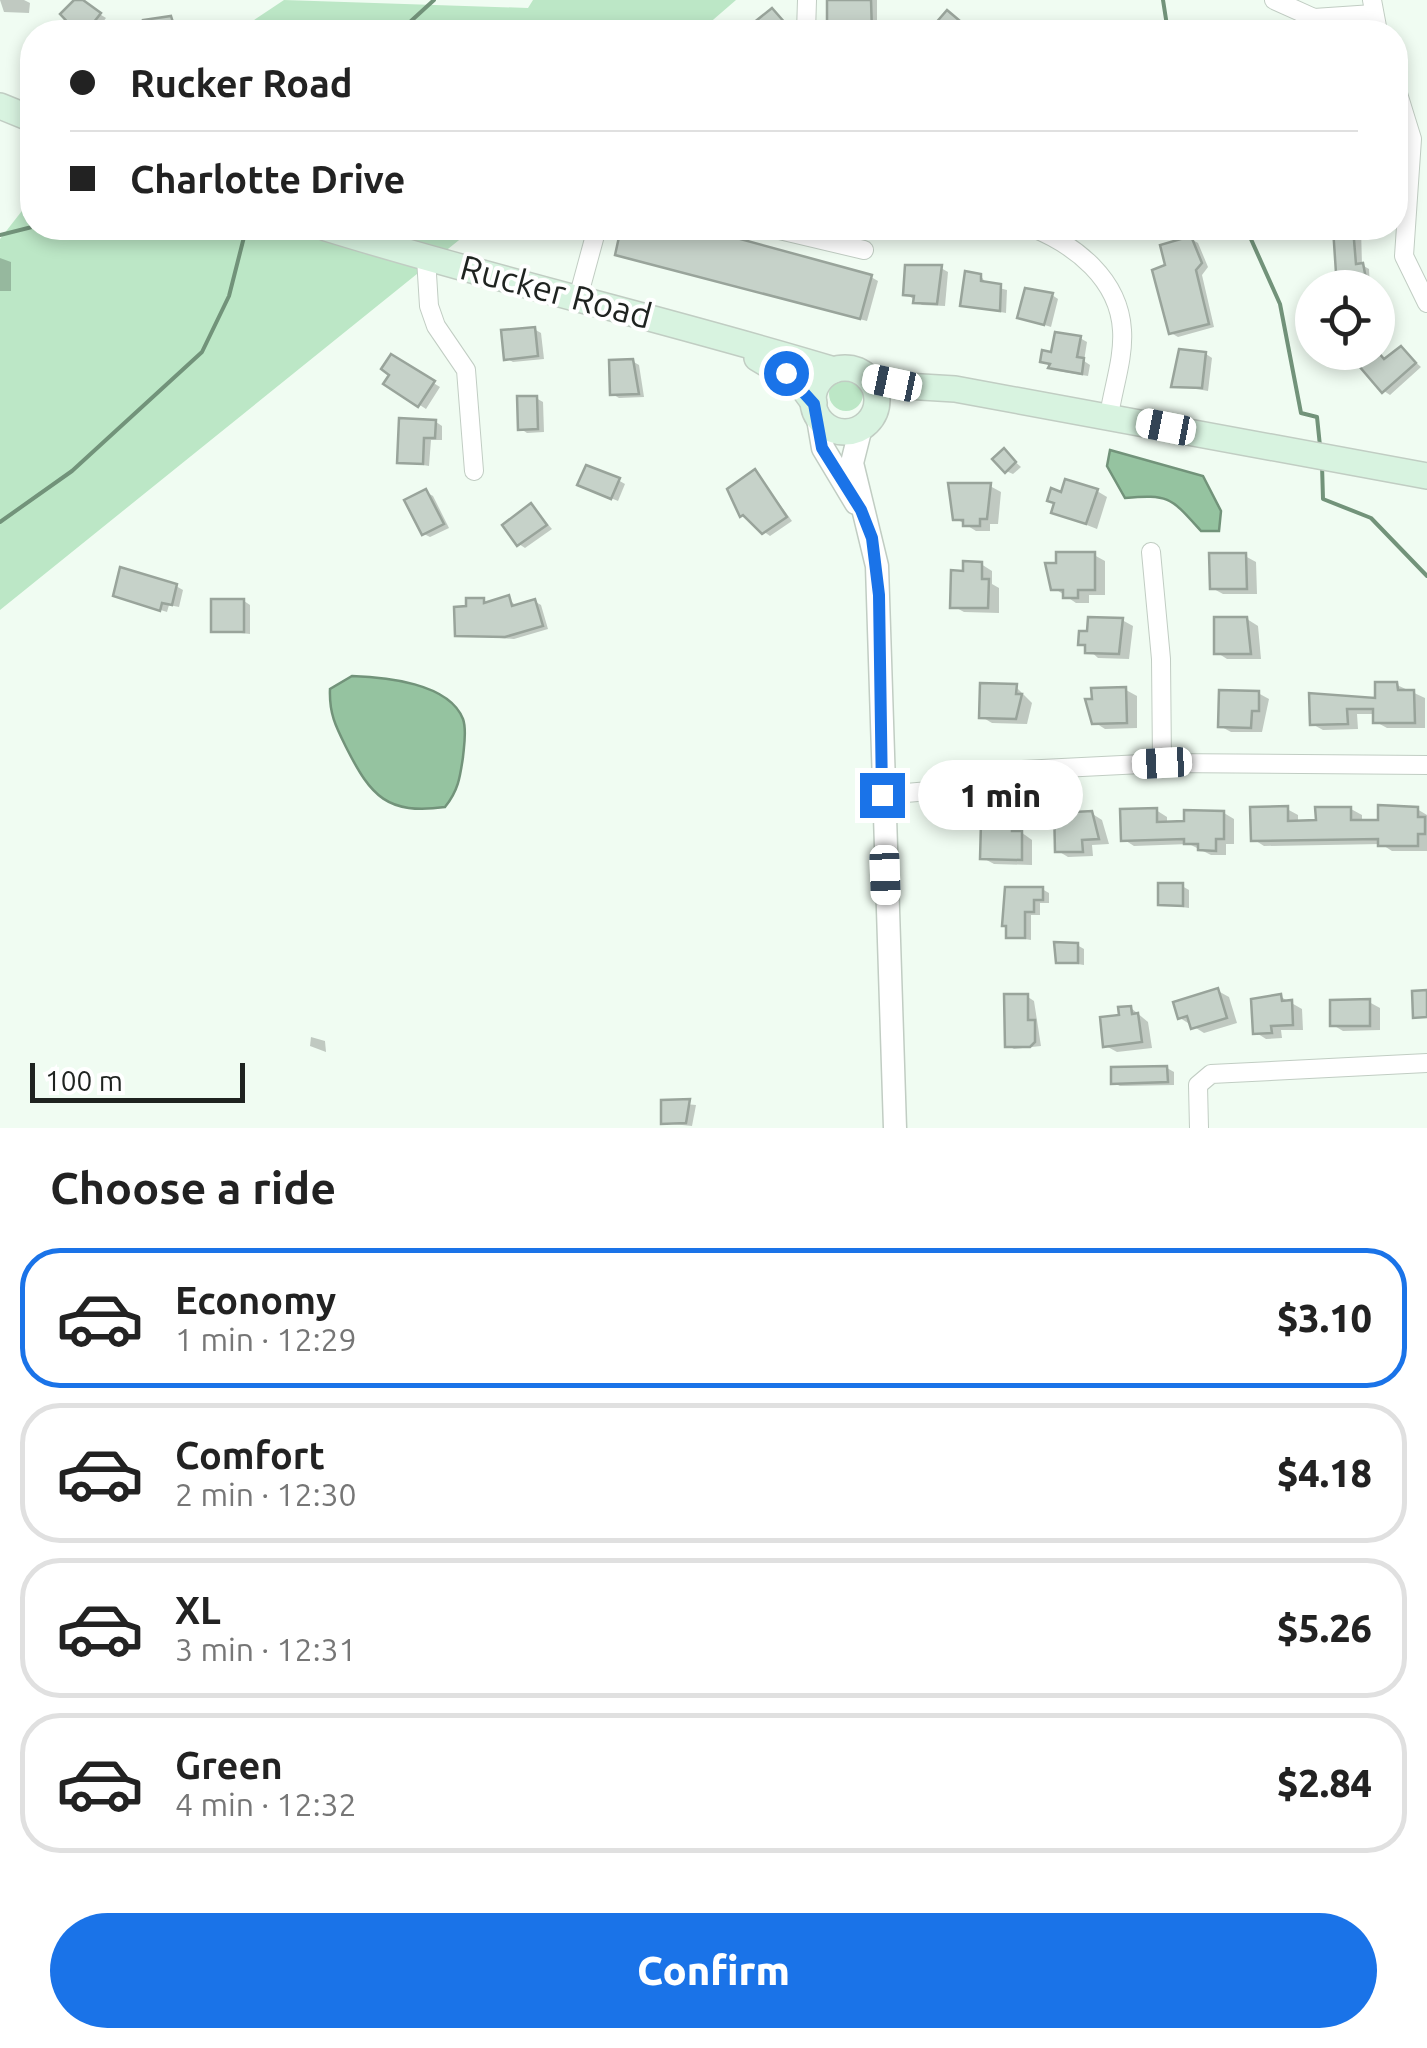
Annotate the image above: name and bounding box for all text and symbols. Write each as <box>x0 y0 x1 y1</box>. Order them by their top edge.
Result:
text: Rucker Road <box>130 62 353 104</box>
text: Charlotte Drive <box>130 158 405 200</box>
street label: Rucker Road <box>456 246 656 336</box>
map controls <box>1295 270 1395 370</box>
button: locate <box>1295 270 1395 370</box>
route start <box>764 351 809 396</box>
car <box>860 362 924 404</box>
car <box>1134 407 1198 447</box>
car <box>1131 746 1193 780</box>
callout: 1 min <box>917 760 1082 830</box>
route end <box>860 773 905 818</box>
text: 1 min <box>960 777 1041 813</box>
car <box>869 844 901 906</box>
scale bar <box>30 1058 245 1102</box>
text: 100 m <box>45 1065 123 1096</box>
text: Choose a ride <box>50 1162 336 1213</box>
icon: car <box>55 1273 145 1363</box>
text: Economy <box>175 1279 336 1321</box>
text: $3.10 <box>1277 1297 1372 1339</box>
text: 1 min · 12:29 <box>175 1321 357 1357</box>
icon: car <box>55 1428 145 1518</box>
text: Comfort <box>175 1434 325 1476</box>
text: $4.18 <box>1277 1452 1372 1494</box>
text: 2 min · 12:30 <box>175 1476 357 1512</box>
icon: car <box>55 1583 145 1673</box>
text: XL <box>175 1589 221 1631</box>
text: $5.26 <box>1277 1607 1372 1649</box>
text: 3 min · 12:31 <box>175 1631 357 1667</box>
icon: car <box>55 1738 145 1828</box>
text: Green <box>175 1744 283 1786</box>
text: $2.84 <box>1277 1762 1372 1804</box>
text: 4 min · 12:32 <box>175 1786 357 1822</box>
button: Confirm <box>50 1913 1377 2028</box>

